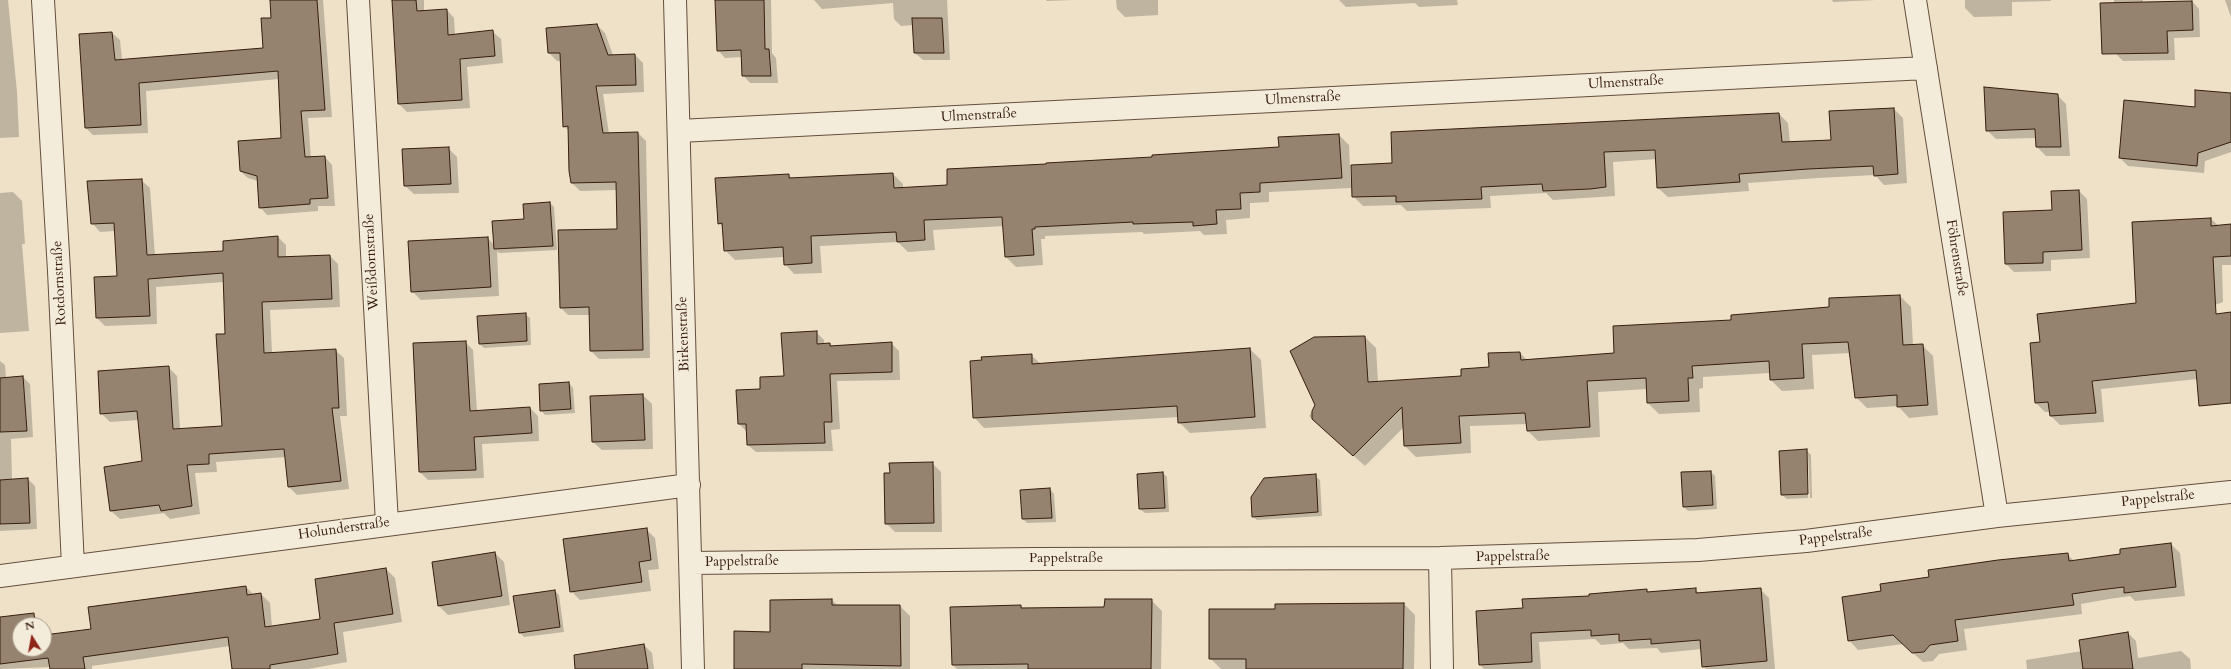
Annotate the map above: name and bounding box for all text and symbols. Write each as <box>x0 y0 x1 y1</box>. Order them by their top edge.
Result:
street label: Ulmenstraße <box>1588 73 1664 93</box>
street label: Ulmenstraße <box>1265 89 1341 109</box>
street label: Ulmenstraße <box>941 106 1017 126</box>
street label: Weißdornstraße <box>361 213 383 311</box>
street label: Föhrenstraße <box>1942 218 1970 298</box>
street label: Rotdornstraße <box>49 240 71 326</box>
street label: Birkenstraße <box>674 296 694 372</box>
street label: Pappelstraße <box>2120 487 2196 511</box>
street label: Holunderstraße <box>297 514 391 544</box>
street label: Pappelstraße <box>1798 524 1874 550</box>
street label: Pappelstraße <box>1476 548 1550 566</box>
street label: Pappelstraße <box>1029 551 1103 567</box>
street label: Pappelstraße <box>705 553 779 571</box>
north arrow <box>12 617 52 657</box>
text: N <box>24 617 36 634</box>

